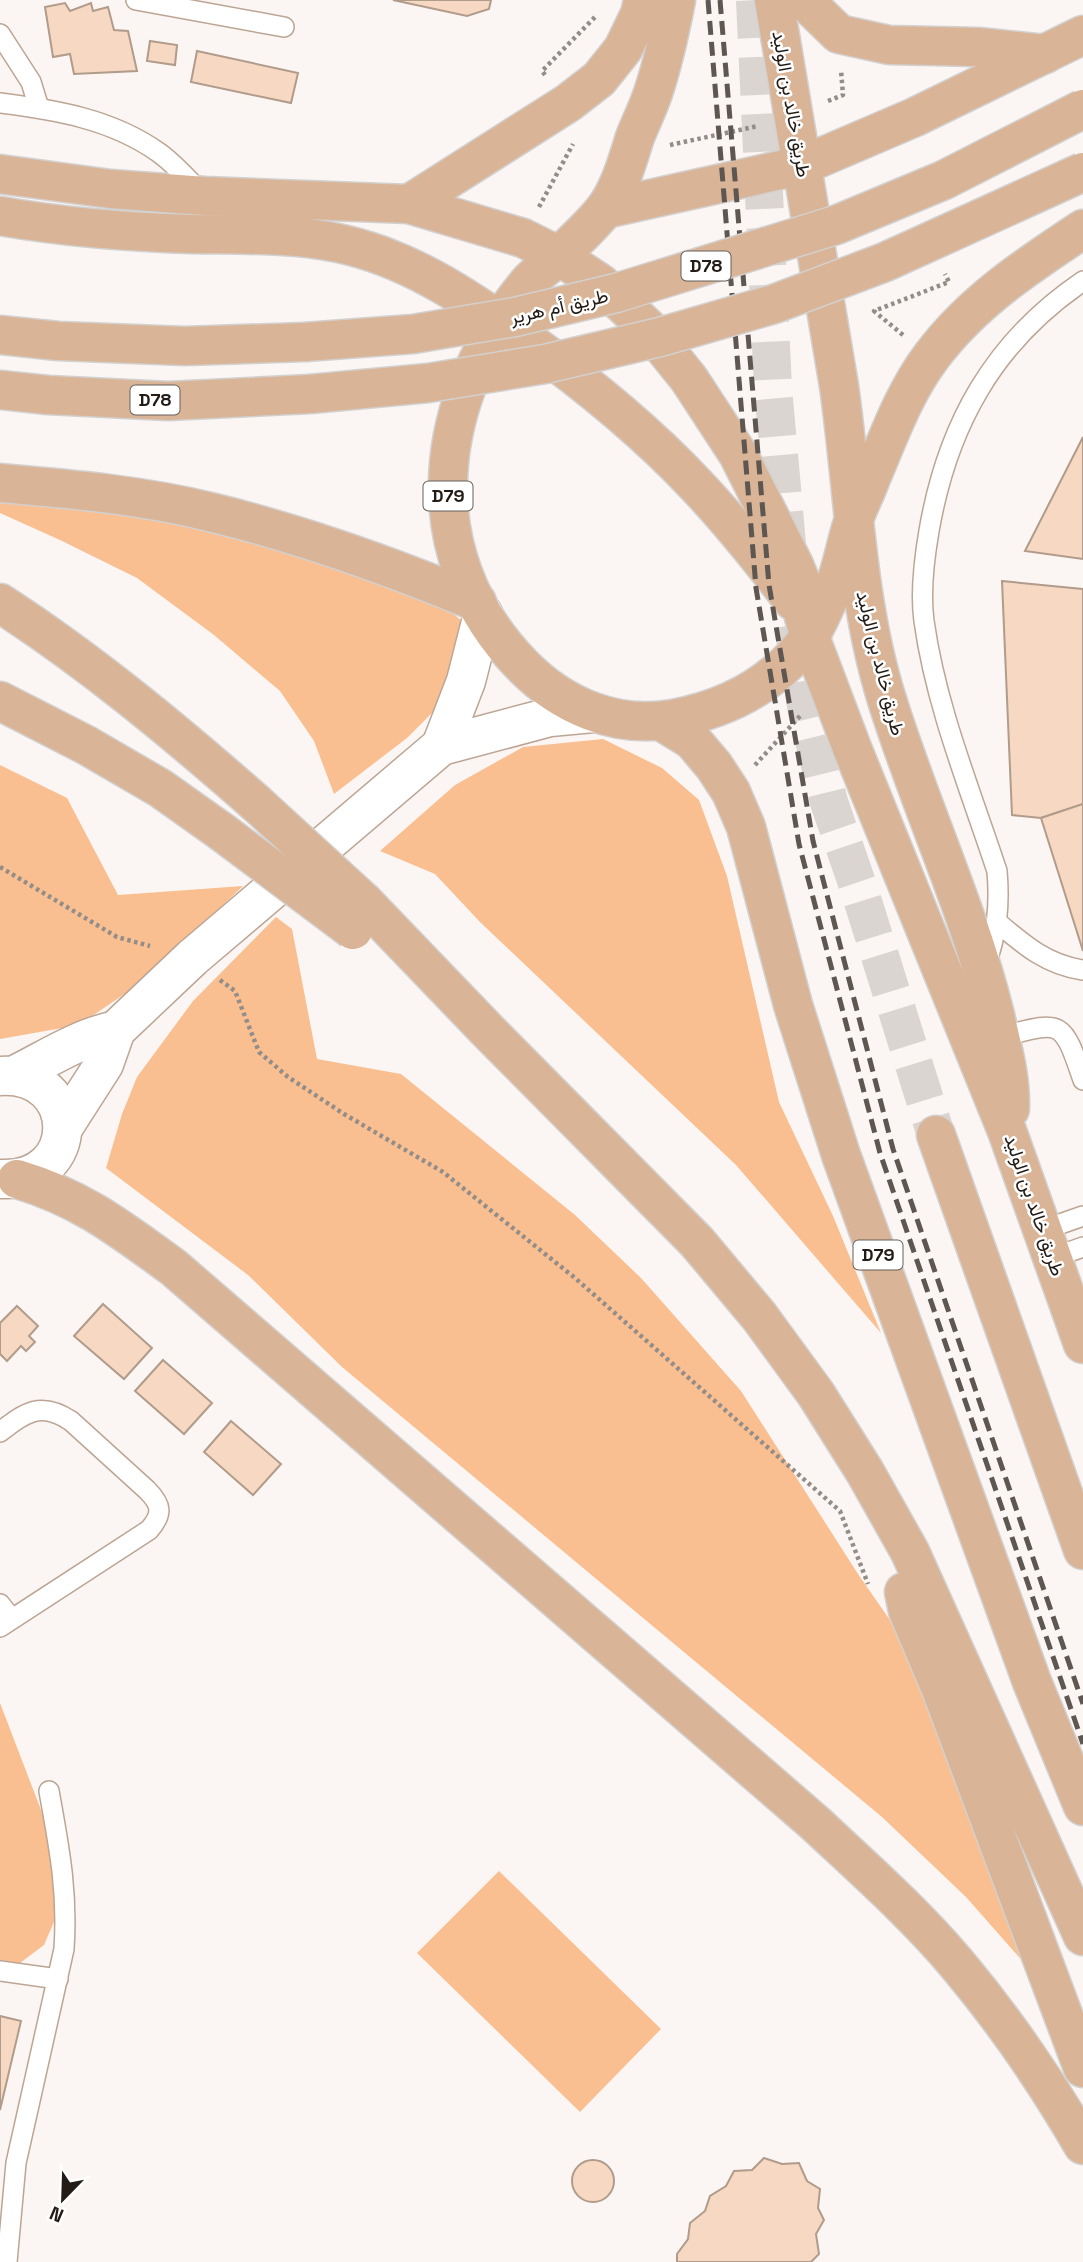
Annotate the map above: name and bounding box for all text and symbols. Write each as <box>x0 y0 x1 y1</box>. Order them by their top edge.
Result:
street label: طريق خالد بن الوليد <box>766 29 817 179</box>
road number: D78 <box>682 252 730 280</box>
street label: طريق أم هرير <box>507 283 611 330</box>
road number: D78 <box>130 386 180 414</box>
road number: D79 <box>424 482 472 510</box>
street label: طريق خالد بن الوليد <box>850 588 911 738</box>
street label: طريق خالد بن الوليد <box>999 1131 1070 1279</box>
road number: D79 <box>854 1240 903 1270</box>
north arrow <box>28 2164 98 2234</box>
text: N <box>46 2200 67 2228</box>

